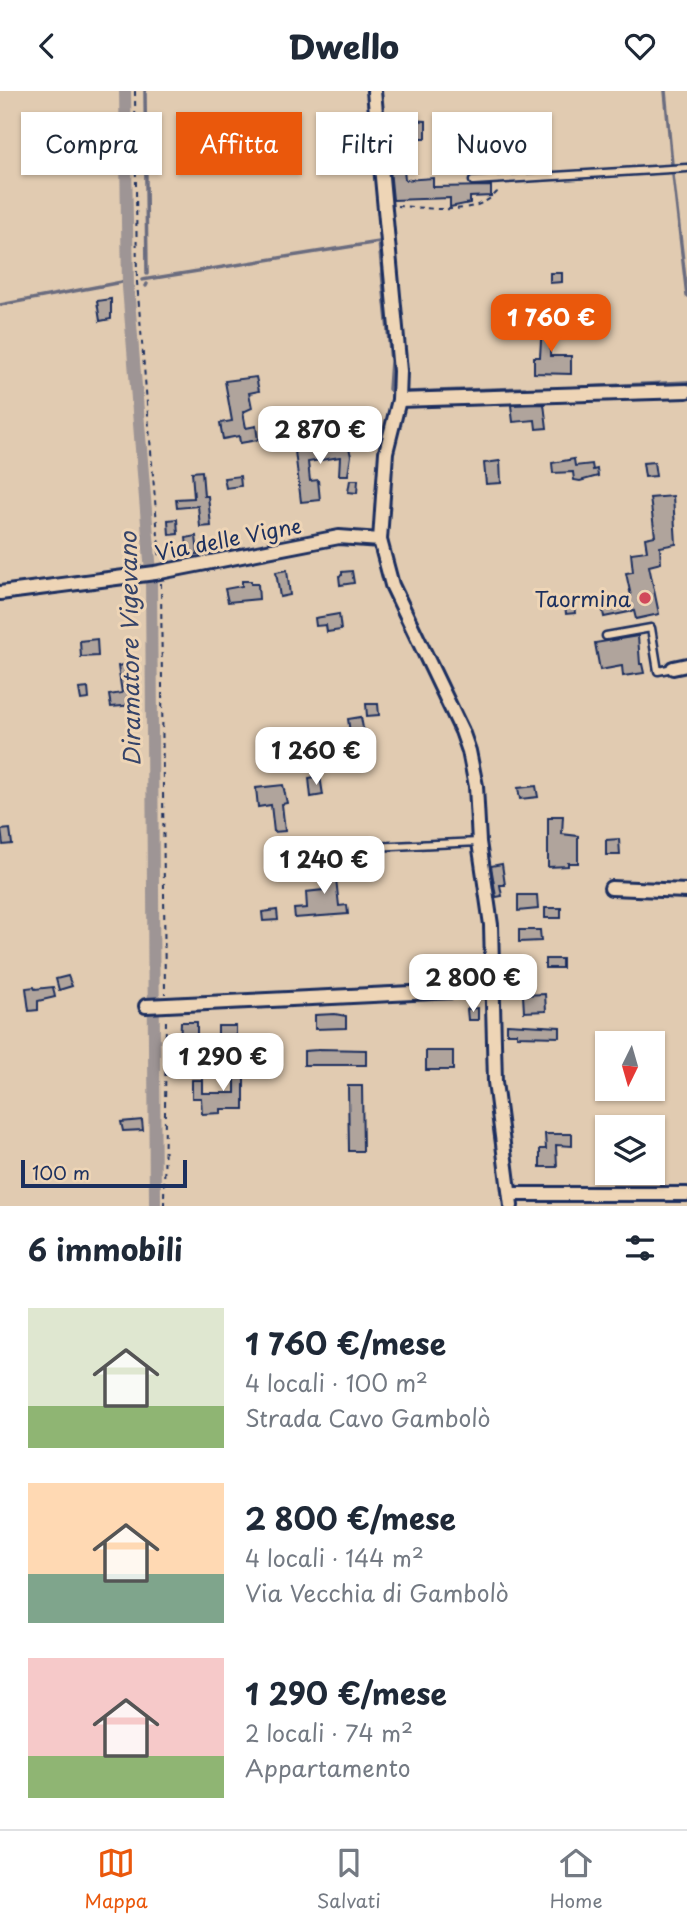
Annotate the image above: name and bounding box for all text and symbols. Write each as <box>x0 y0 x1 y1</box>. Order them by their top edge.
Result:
text: Dwello <box>288 22 399 70</box>
icon: back <box>28 27 66 65</box>
icon: heart <box>621 27 659 65</box>
chip: Compra <box>21 112 162 175</box>
chip: Affitta <box>176 112 302 175</box>
chip: Filtri <box>316 112 418 175</box>
chip: Nuovo <box>432 112 552 175</box>
pin: 1 760 € <box>486 295 616 354</box>
text: 1 760 € <box>507 299 595 334</box>
pin: 2 870 € <box>255 407 385 466</box>
text: 2 870 € <box>274 411 366 446</box>
street label: Via delle Vigne <box>152 508 304 568</box>
water label: Diramatore Vigevano <box>109 530 149 766</box>
place label: Taormina <box>535 582 632 614</box>
marker: Taormina <box>637 590 653 606</box>
pin: 1 260 € <box>251 727 381 787</box>
text: 1 260 € <box>271 732 361 767</box>
pin: 1 240 € <box>259 837 389 896</box>
text: 1 240 € <box>280 841 368 876</box>
pin: 2 800 € <box>408 955 538 1014</box>
text: 2 800 € <box>425 959 521 994</box>
north arrow <box>595 1031 665 1101</box>
map controls <box>595 1031 665 1185</box>
pin: 1 290 € <box>158 1033 288 1093</box>
text: 1 290 € <box>179 1038 267 1073</box>
button: layers <box>595 1115 665 1185</box>
scale bar <box>21 1157 187 1189</box>
text: 100 m <box>32 1158 90 1186</box>
text: 6 immobili <box>28 1226 183 1271</box>
icon: filters <box>621 1229 659 1267</box>
text: 1 760 €/mese <box>245 1320 446 1365</box>
icon: home <box>84 1336 168 1420</box>
text: 4 locali · 100 m² <box>245 1365 428 1400</box>
text: Strada Cavo Gambolò <box>245 1400 491 1435</box>
text: 2 800 €/mese <box>245 1495 456 1540</box>
icon: home <box>84 1511 168 1595</box>
text: 4 locali · 144 m² <box>245 1540 424 1575</box>
text: Via Vecchia di Gambolò <box>245 1575 509 1610</box>
text: 1 290 €/mese <box>245 1670 447 1715</box>
icon: home <box>84 1686 168 1770</box>
text: 2 locali · 74 m² <box>245 1715 413 1750</box>
text: Appartamento <box>245 1750 411 1785</box>
tab: Mappa <box>85 1844 148 1914</box>
tab: Salvati <box>317 1844 381 1914</box>
tab: Home <box>550 1844 602 1914</box>

